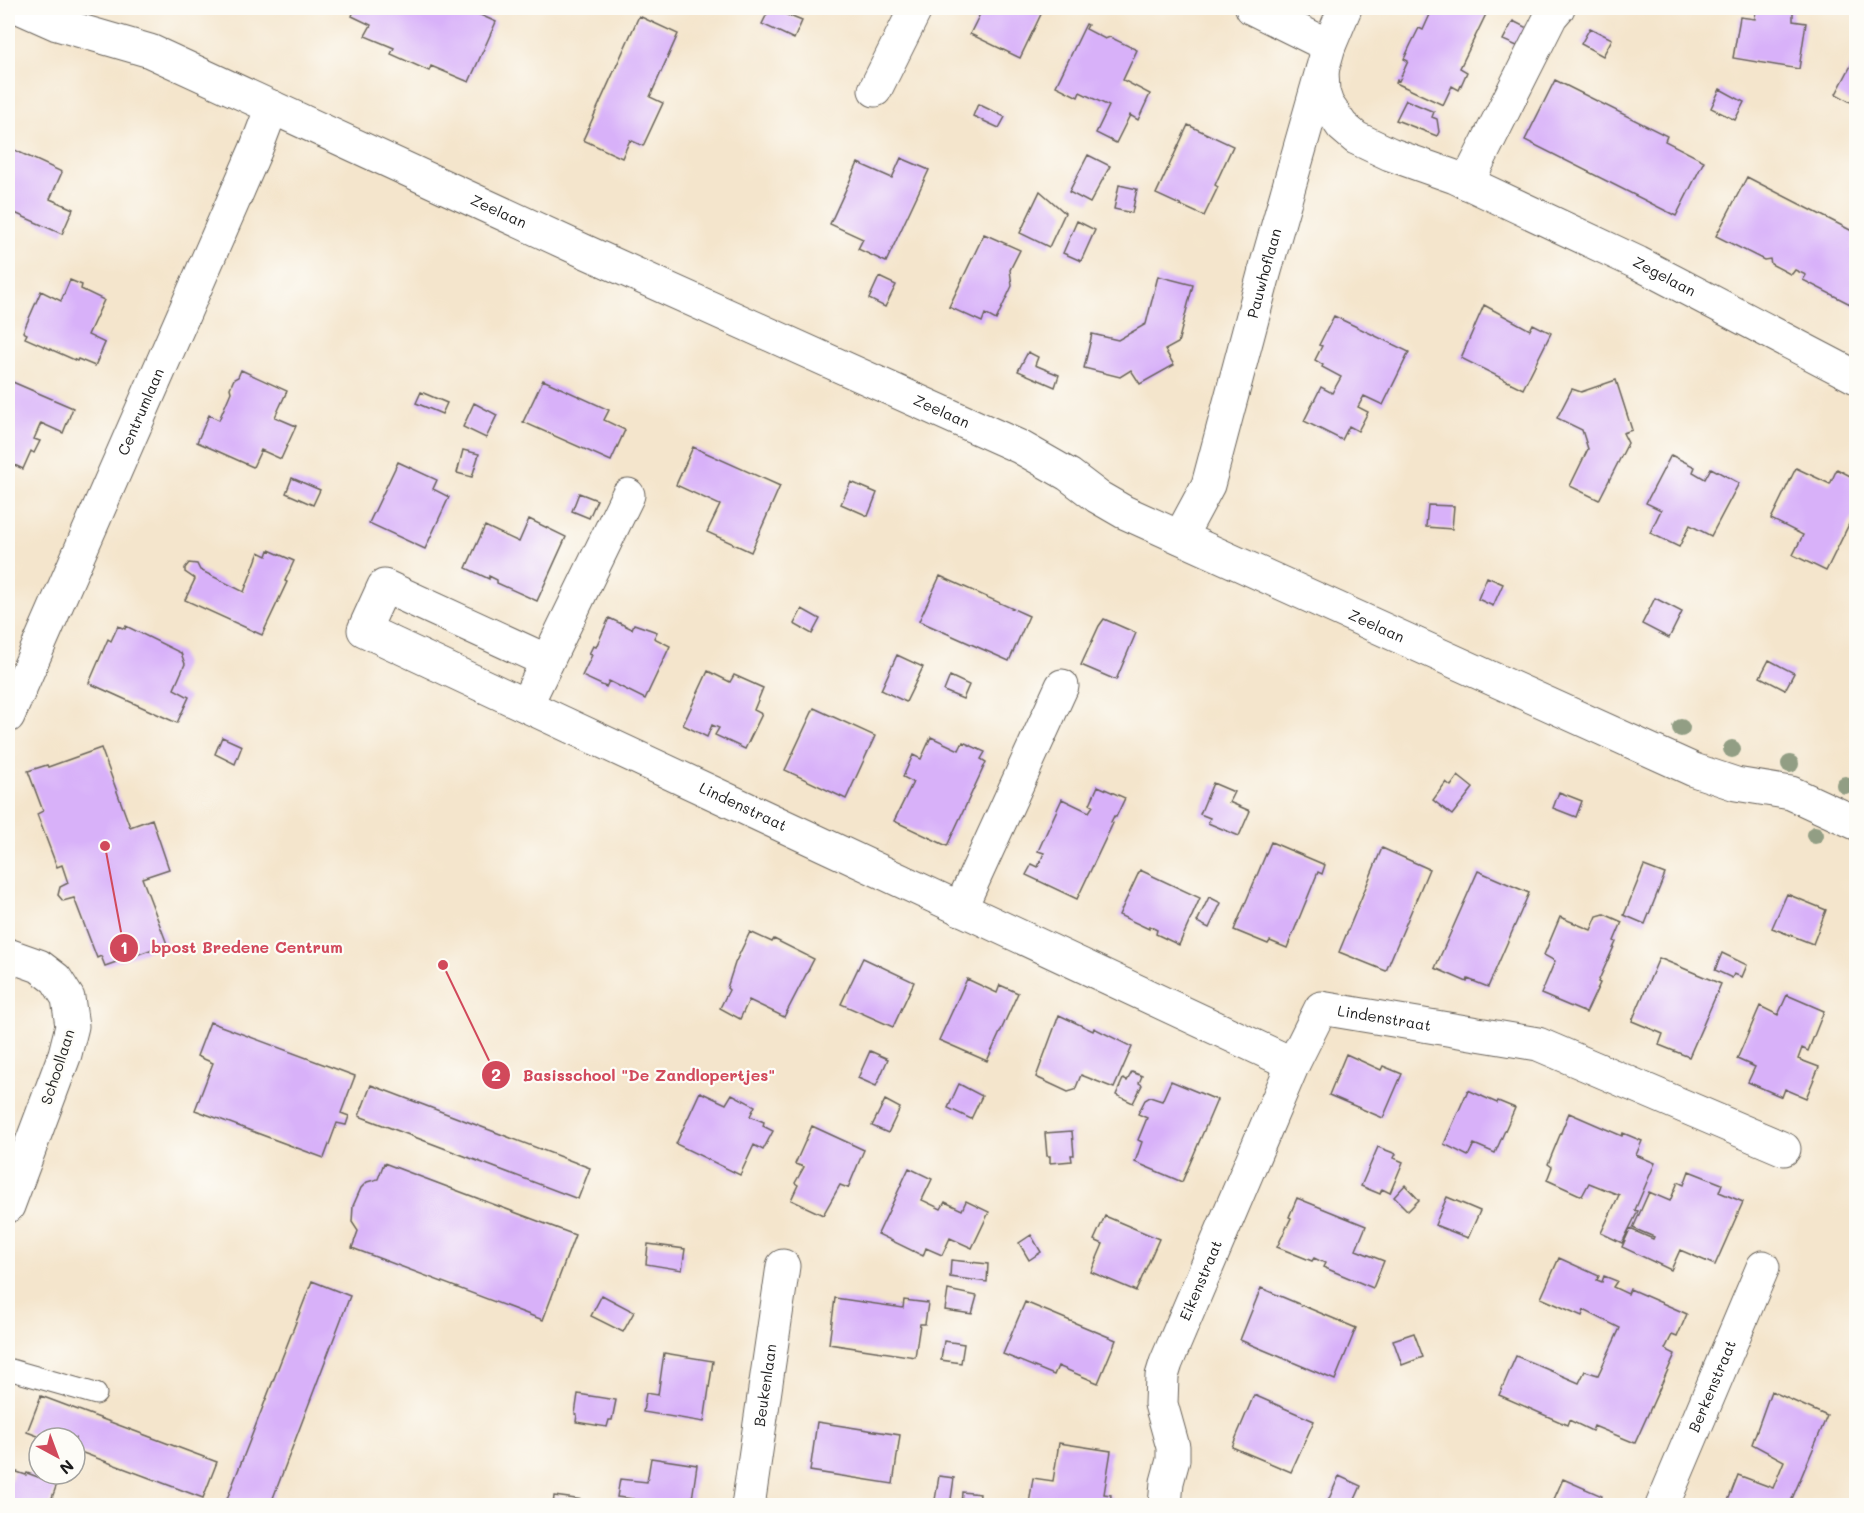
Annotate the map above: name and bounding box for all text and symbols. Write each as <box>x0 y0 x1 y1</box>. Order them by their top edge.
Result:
street label: Zeelaan <box>468 189 530 232</box>
street label: Pauwhoflaan <box>1242 226 1285 320</box>
street label: Zegelaan <box>1630 251 1699 300</box>
street label: Centrumlaan <box>112 365 168 458</box>
street label: Zeelaan <box>911 389 973 432</box>
street label: Zeelaan <box>1346 604 1408 647</box>
street label: Lindenstraat <box>696 777 790 835</box>
callout: bpost Bredene Centrum <box>109 931 354 965</box>
text: 1 <box>120 935 128 959</box>
text: bpost Bredene Centrum <box>151 936 343 957</box>
street label: Lindenstraat <box>1336 1000 1433 1035</box>
street label: Schoollaan <box>35 1026 79 1107</box>
callout: Basisschool "De Zandlopertjes" <box>481 1058 788 1092</box>
text: 2 <box>491 1062 501 1086</box>
text: Basisschool "De Zandlopertjes" <box>523 1064 775 1085</box>
street label: Eikenstraat <box>1174 1237 1226 1323</box>
street label: Berkenstraat <box>1683 1337 1740 1435</box>
street label: Beukenlaan <box>749 1343 781 1428</box>
north arrow <box>27 1426 87 1486</box>
text: N <box>56 1456 79 1480</box>

